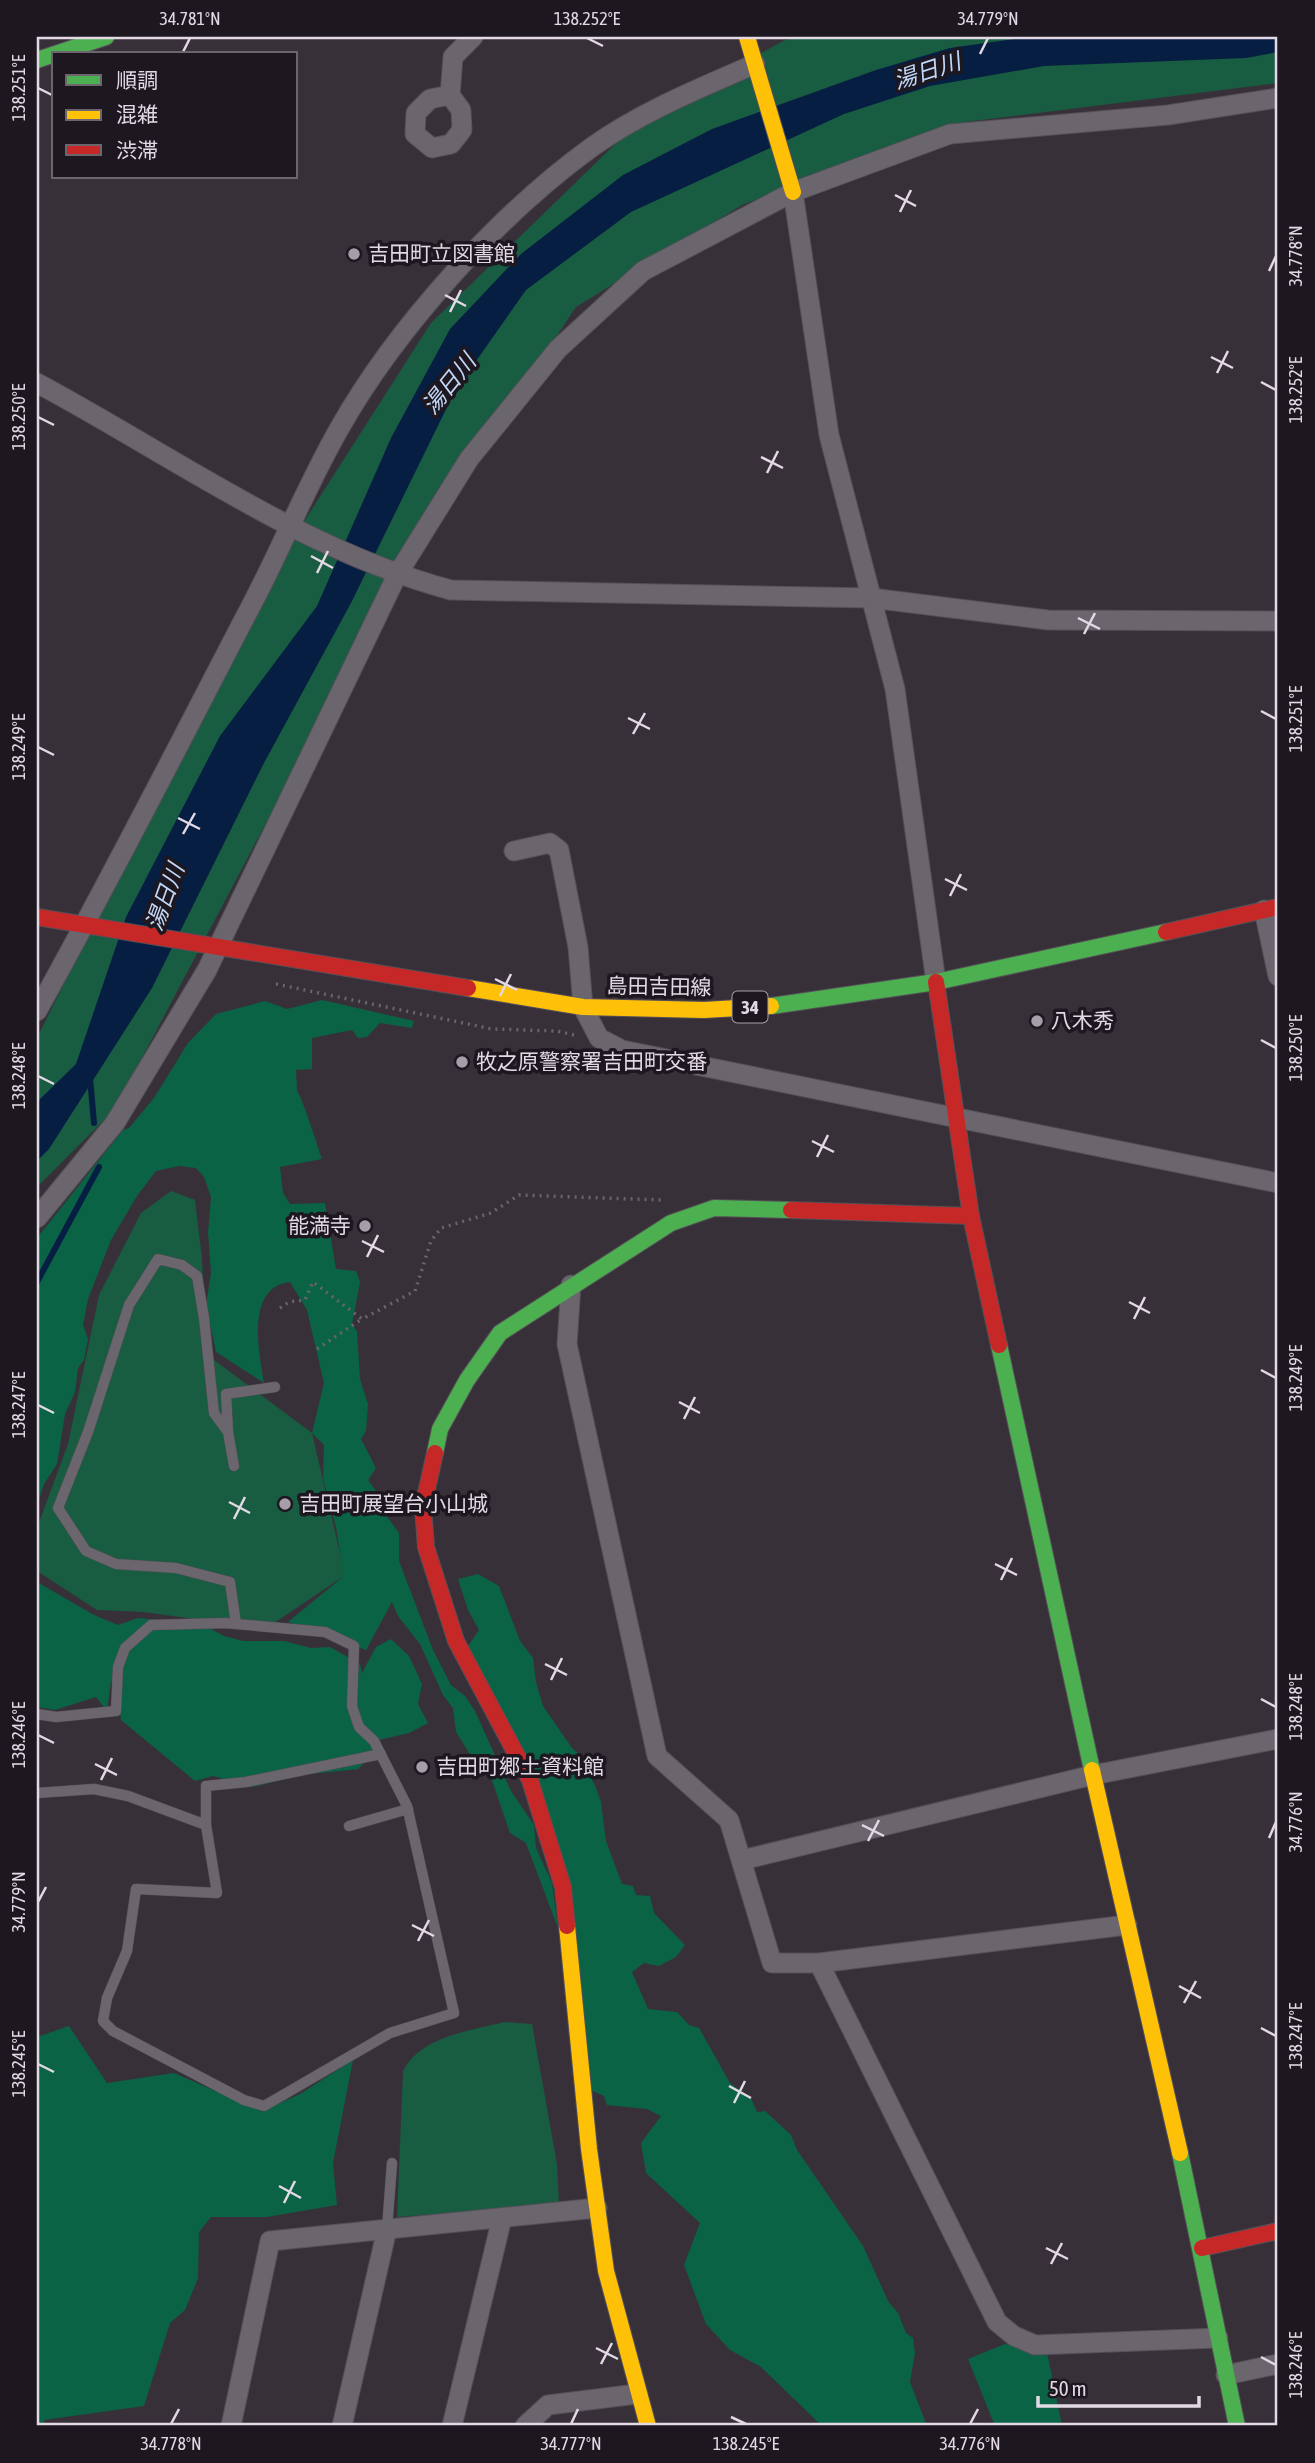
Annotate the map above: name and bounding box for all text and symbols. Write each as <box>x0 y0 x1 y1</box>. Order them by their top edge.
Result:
text: 34.781°N <box>159 8 221 29</box>
text: 138.252°E <box>554 8 621 29</box>
text: 34.779°N <box>957 8 1019 29</box>
water label: 湯日川 <box>890 47 967 94</box>
legend <box>52 52 298 178</box>
text: 138.251°E <box>8 54 29 121</box>
text: 順調 <box>116 68 158 92</box>
text: 混雑 <box>116 102 158 126</box>
text: 渋滞 <box>116 138 158 162</box>
text: 34.778°N <box>1285 225 1306 287</box>
place label: 吉田町立図書館 <box>368 241 515 265</box>
marker: 吉田町立図書館 <box>346 246 362 262</box>
water label: 湯日川 <box>417 347 483 419</box>
text: 138.252°E <box>1285 356 1306 423</box>
text: 138.250°E <box>8 383 29 450</box>
text: 138.251°E <box>1285 685 1306 752</box>
text: 138.249°E <box>8 713 29 780</box>
water label: 湯日川 <box>141 857 190 934</box>
street label: 島田吉田線 <box>606 973 712 999</box>
road number: 34 <box>732 992 768 1023</box>
place label: 八木秀 <box>1051 1008 1114 1032</box>
marker: 八木秀 <box>1029 1013 1045 1029</box>
text: 138.250°E <box>1285 1014 1306 1081</box>
text: 138.248°E <box>8 1042 29 1109</box>
place label: 牧之原警察署吉田町交番 <box>476 1049 707 1073</box>
marker: 牧之原警察署吉田町交番 <box>454 1054 470 1070</box>
place label: 能満寺 <box>288 1213 351 1237</box>
marker: 能満寺 <box>357 1218 373 1234</box>
text: 138.249°E <box>1285 1344 1306 1411</box>
text: 138.247°E <box>8 1371 29 1438</box>
place label: 吉田町展望台小山城 <box>299 1491 488 1515</box>
marker: 吉田町展望台小山城 <box>277 1496 293 1512</box>
text: 138.248°E <box>1285 1673 1306 1740</box>
text: 138.246°E <box>8 1701 29 1768</box>
place label: 吉田町郷土資料館 <box>436 1754 604 1778</box>
marker: 吉田町郷土資料館 <box>414 1759 430 1775</box>
text: 34.776°N <box>1285 1791 1306 1853</box>
text: 34.779°N <box>8 1871 29 1933</box>
text: 138.247°E <box>1285 2002 1306 2069</box>
text: 138.245°E <box>8 2030 29 2097</box>
text: 138.246°E <box>1285 2331 1306 2398</box>
scale bar <box>1038 2365 1200 2409</box>
text: 50 m <box>1049 2376 1087 2400</box>
text: 34.778°N <box>140 2433 202 2454</box>
text: 34.777°N <box>540 2433 602 2454</box>
text: 138.245°E <box>713 2433 780 2454</box>
text: 34.776°N <box>939 2433 1001 2454</box>

